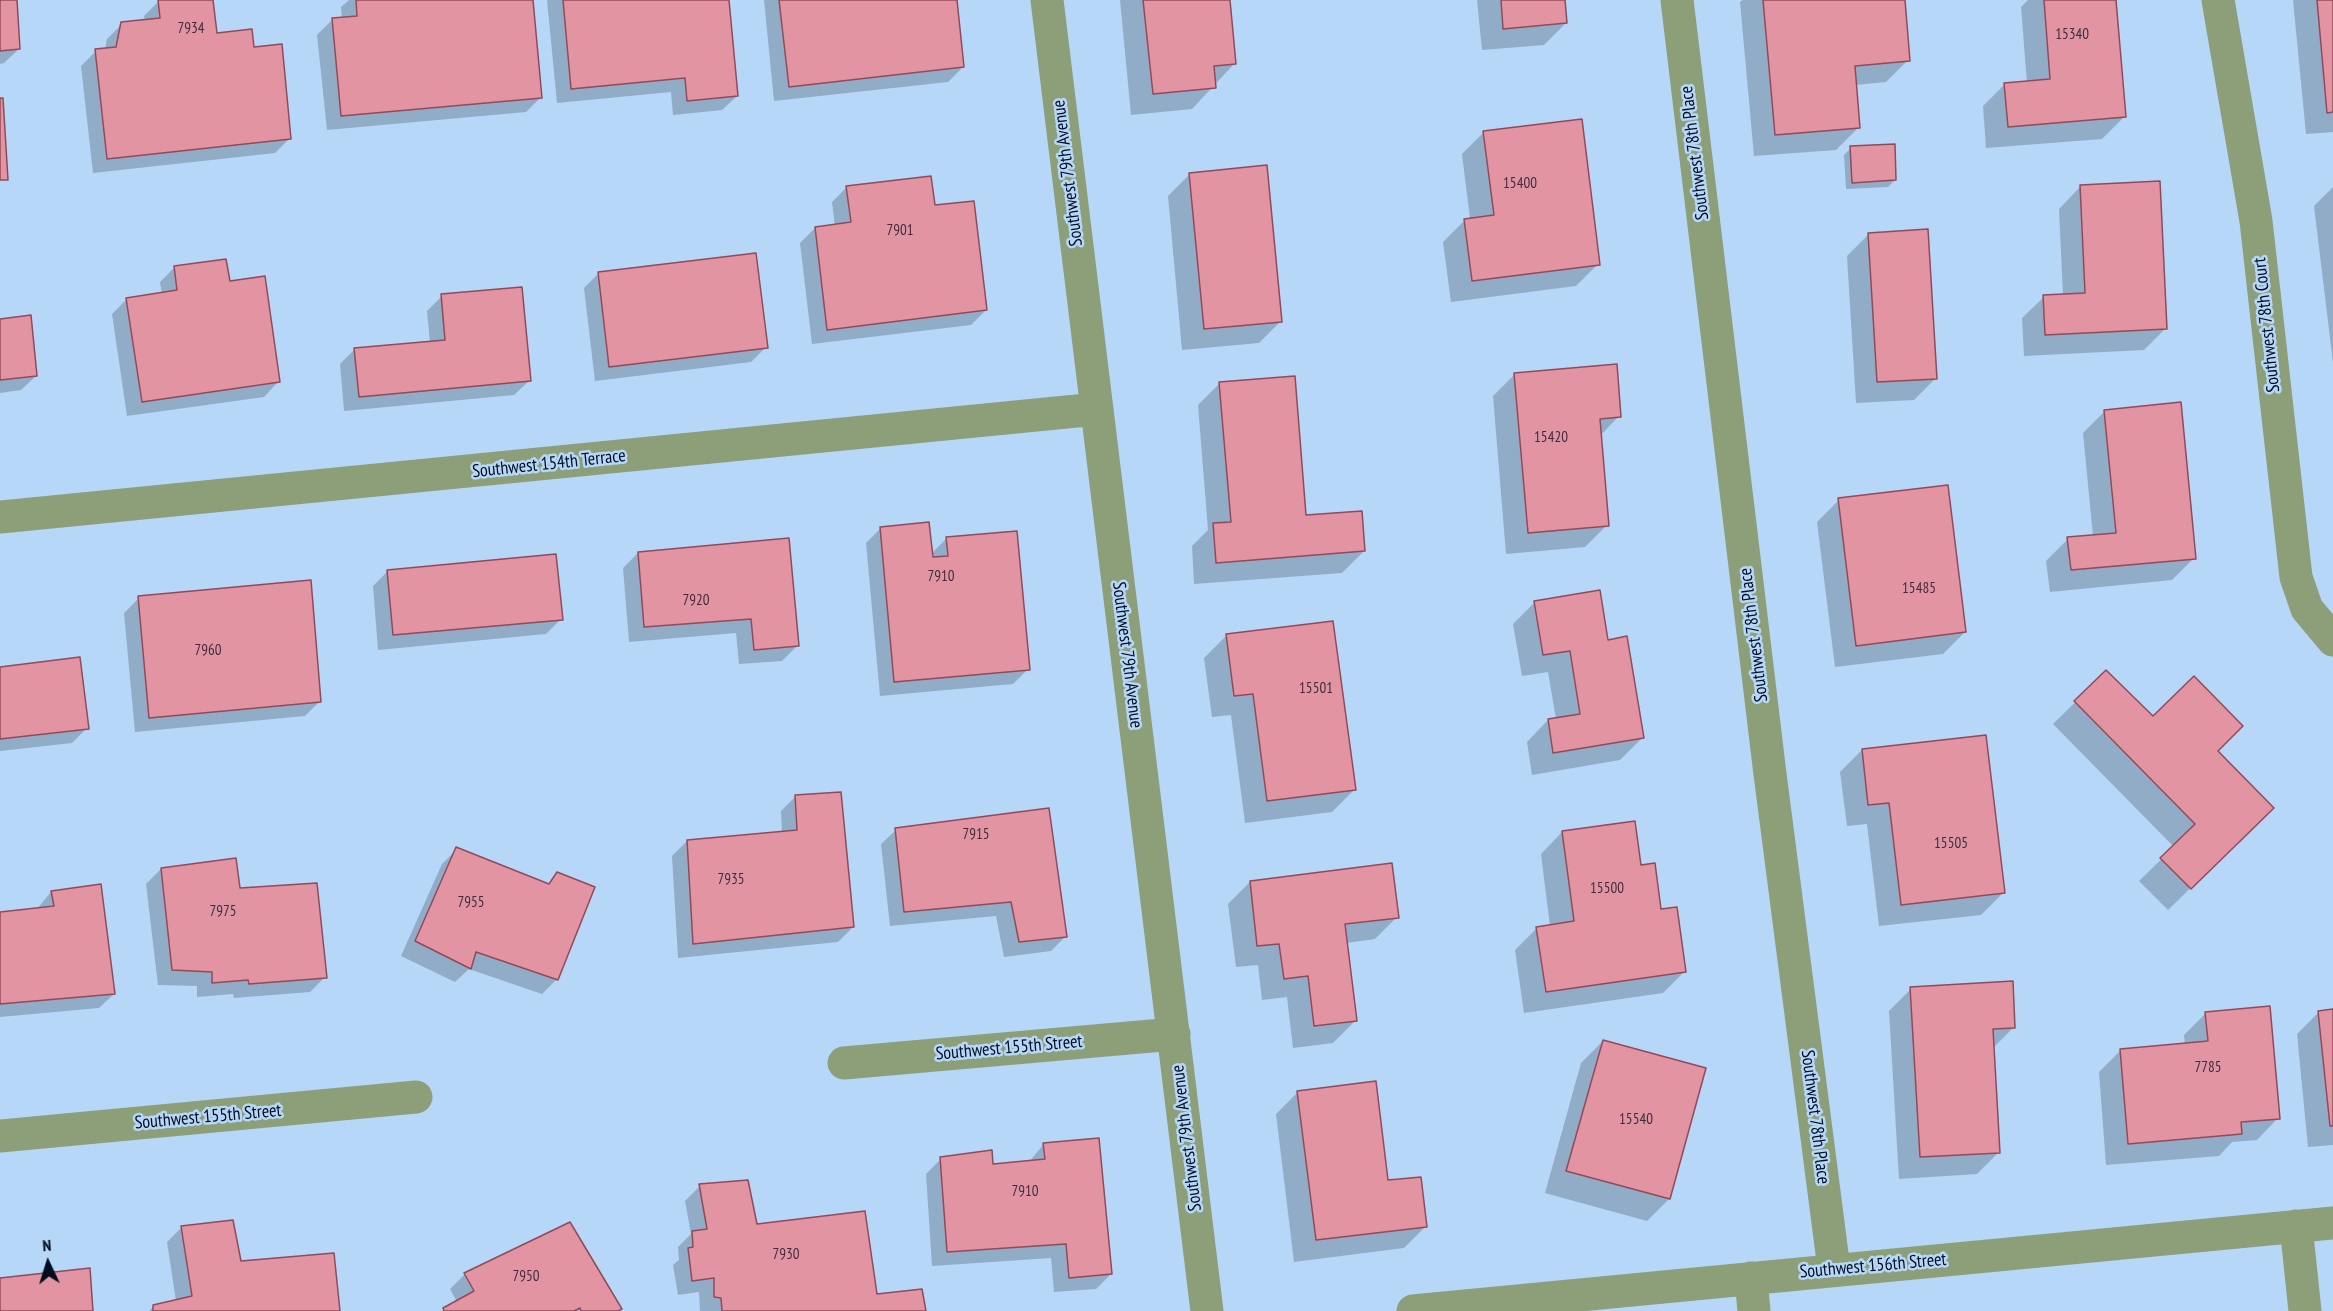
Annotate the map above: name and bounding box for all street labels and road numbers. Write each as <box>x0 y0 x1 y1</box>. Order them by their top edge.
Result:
street label: Southwest 78th Place <box>1676 85 1714 221</box>
street label: Southwest 79th Avenue <box>1048 99 1088 247</box>
street label: Southwest 78th Court <box>2249 257 2285 393</box>
street label: Southwest 154th Terrace <box>471 445 627 483</box>
street label: Southwest 78th Place <box>1735 567 1773 703</box>
street label: Southwest 79th Avenue <box>1107 581 1147 729</box>
street label: Southwest 155th Street <box>935 1031 1083 1065</box>
street label: Southwest 78th Place <box>1796 1049 1834 1185</box>
street label: Southwest 79th Avenue <box>1167 1064 1207 1212</box>
street label: Southwest 155th Street <box>134 1100 282 1134</box>
street label: Southwest 156th Street <box>1799 1249 1947 1283</box>

